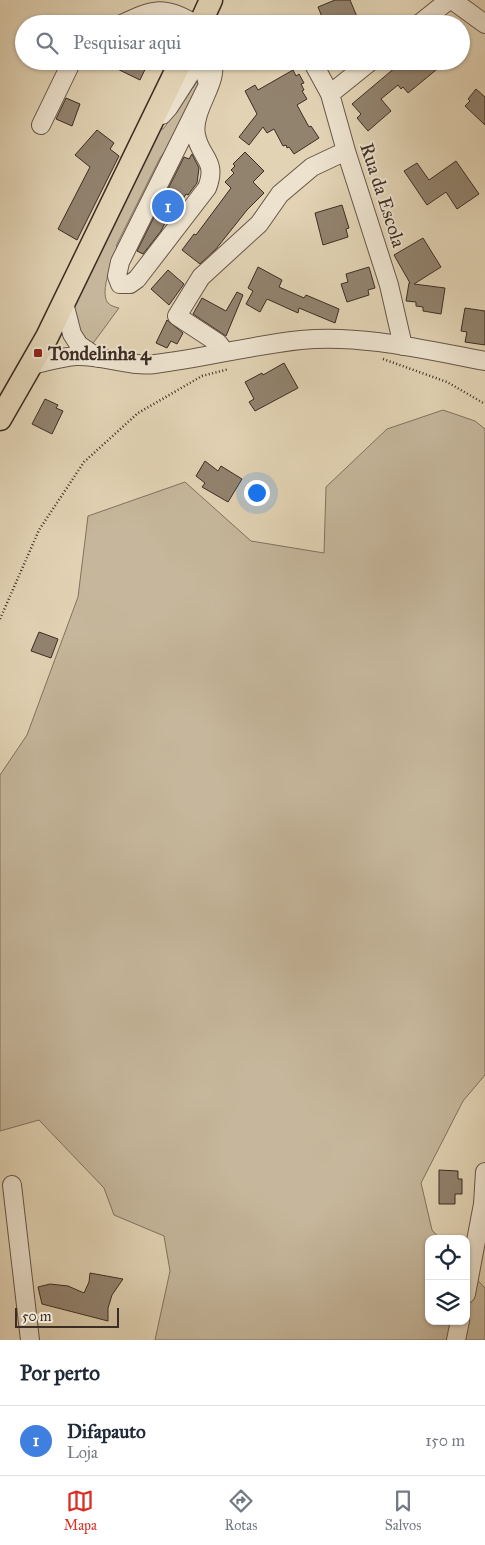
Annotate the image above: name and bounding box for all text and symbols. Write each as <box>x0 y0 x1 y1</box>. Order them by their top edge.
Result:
search box <box>15 15 470 70</box>
icon: search <box>33 29 61 57</box>
text: Pesquisar aqui <box>73 31 181 54</box>
street label: Rua da Escola <box>355 140 411 251</box>
pin: 1 <box>152 187 184 225</box>
place label: Tondelinha 4 <box>47 342 152 366</box>
marker: Tondelinha 4 <box>32 347 44 359</box>
your location <box>244 480 270 506</box>
map controls <box>425 1235 470 1325</box>
button: locate <box>425 1235 470 1280</box>
button: layers <box>425 1280 470 1325</box>
scale bar <box>15 1305 119 1328</box>
text: 50 m <box>22 1308 51 1325</box>
text: Por perto <box>20 1360 100 1386</box>
text: Difapauto <box>67 1420 146 1443</box>
text: 1 <box>33 1431 39 1450</box>
text: 150 m <box>425 1431 465 1450</box>
text: Loja <box>67 1443 98 1462</box>
tab: Mapa <box>64 1487 97 1534</box>
tab: Rotas <box>224 1487 257 1534</box>
tab: Salvos <box>385 1487 421 1534</box>

